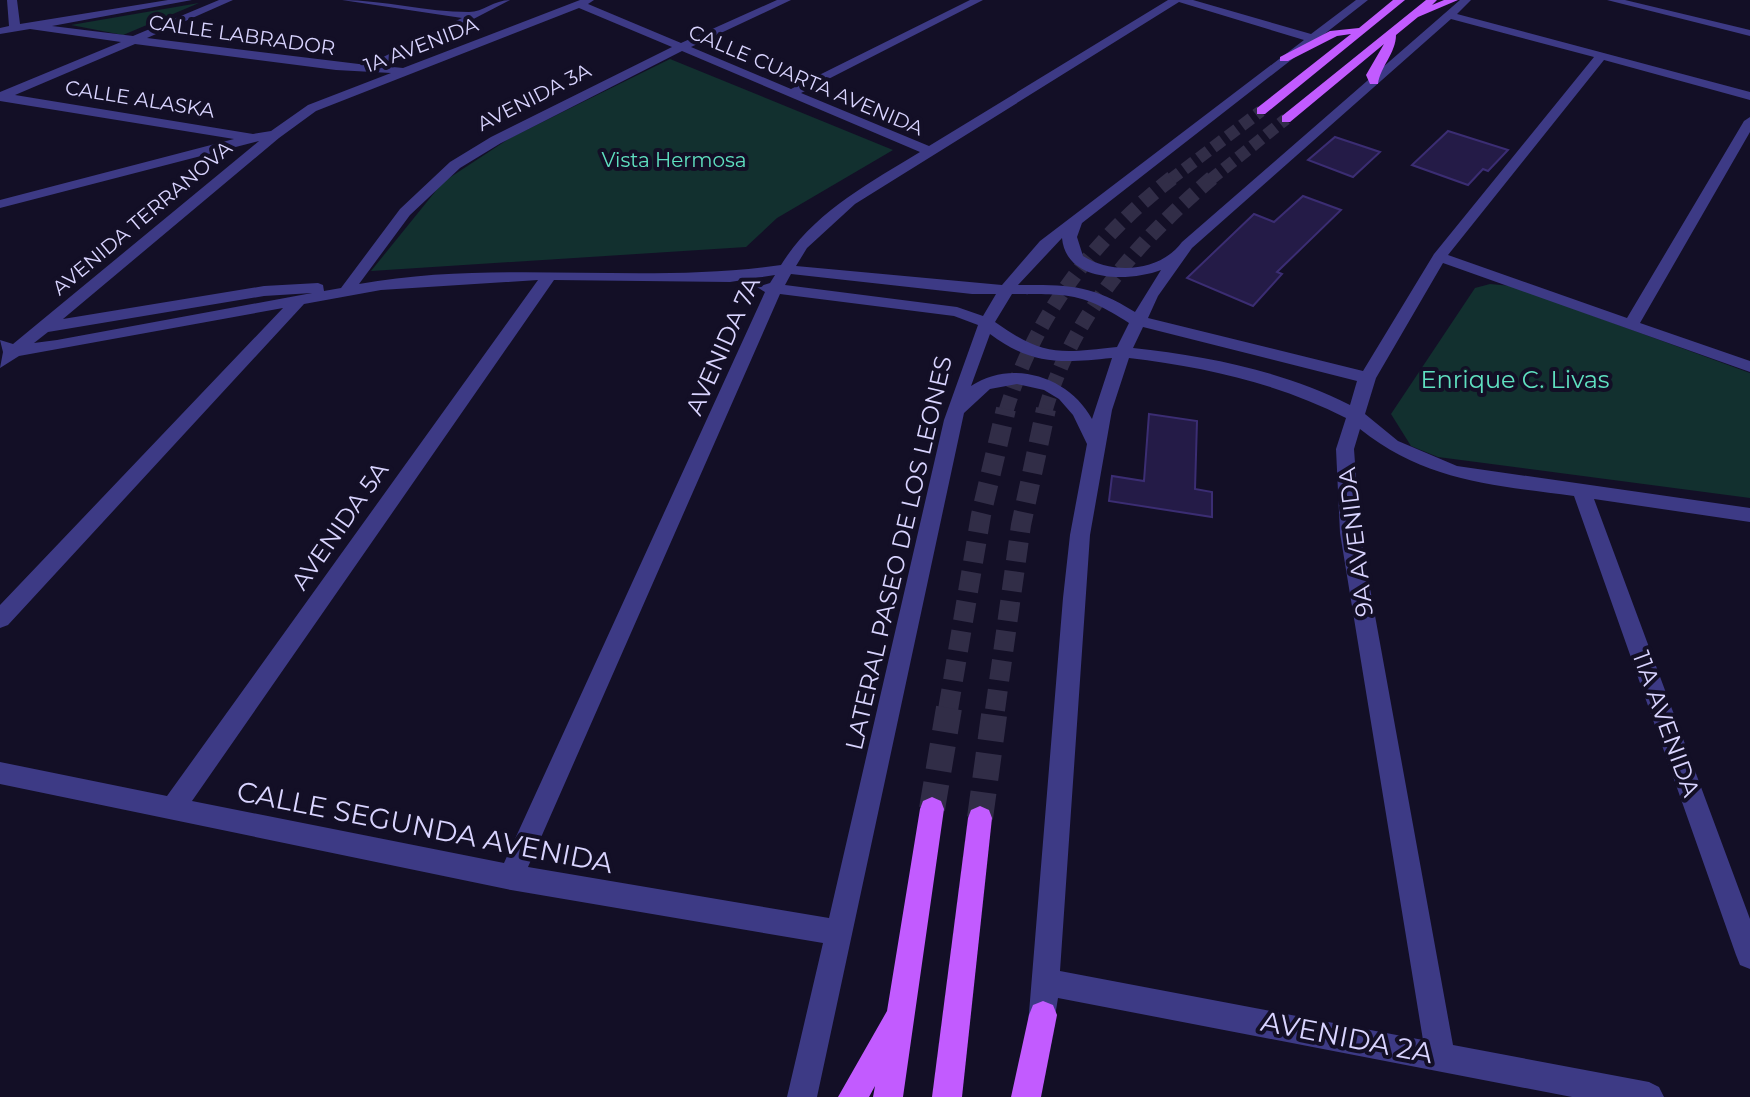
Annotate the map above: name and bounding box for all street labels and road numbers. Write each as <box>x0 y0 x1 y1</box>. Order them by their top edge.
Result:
street label: CALLE LABRADOR <box>147 10 337 60</box>
street label: 1A AVENIDA <box>360 12 482 78</box>
street label: CALLE CUARTA AVENIDA <box>685 20 928 141</box>
street label: AVENIDA 3A <box>473 58 596 136</box>
street label: CALLE ALASKA <box>63 75 217 123</box>
street label: AVENIDA TERRANOVA <box>47 135 237 300</box>
street label: AVENIDA 7A <box>679 271 766 419</box>
street label: LATERAL PASEO DE LOS LEONES <box>839 353 958 753</box>
street label: AVENIDA 5A <box>285 456 395 595</box>
street label: 9A AVENIDA <box>1332 465 1379 618</box>
street label: 11A AVENIDA <box>1627 647 1707 801</box>
street label: CALLE SEGUNDA AVENIDA <box>234 774 617 880</box>
street label: AVENIDA 2A <box>1258 1004 1437 1070</box>

